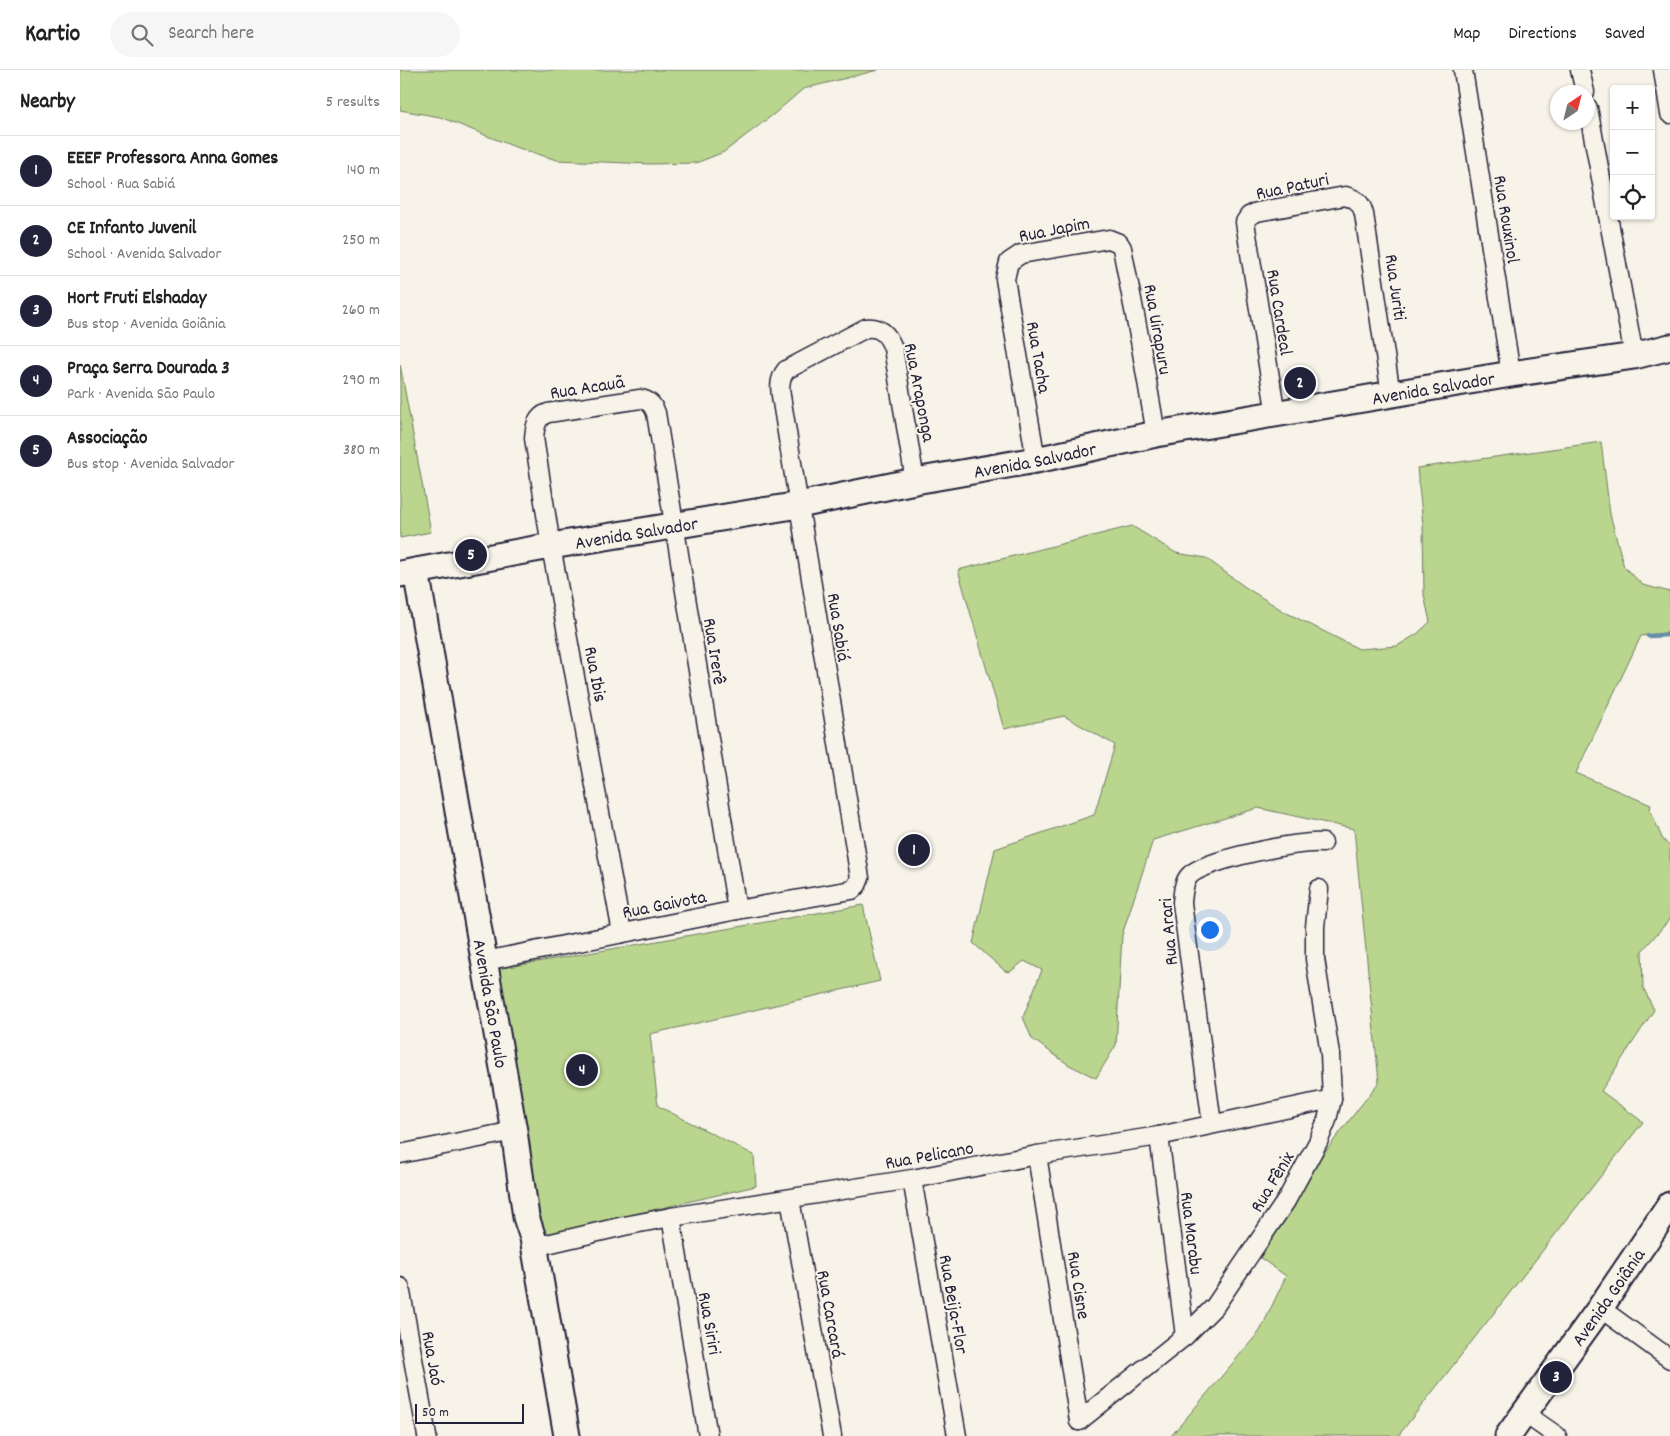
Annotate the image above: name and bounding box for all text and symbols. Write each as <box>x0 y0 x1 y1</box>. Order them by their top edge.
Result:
search box <box>110 12 460 57</box>
text: Kartio <box>25 18 80 52</box>
icon: search <box>128 21 156 49</box>
text: Search here <box>168 21 254 48</box>
text: Map <box>1453 22 1480 47</box>
text: Directions <box>1508 22 1577 47</box>
text: Saved <box>1605 22 1645 47</box>
north arrow <box>1550 85 1595 130</box>
map controls <box>1610 85 1655 220</box>
button: + <box>1610 85 1655 130</box>
text: Nearby <box>20 88 75 118</box>
text: 5 results <box>326 91 380 114</box>
button: − <box>1610 130 1655 175</box>
text: EEEF Professora Anna Gomes <box>67 146 278 173</box>
text: 1 <box>34 159 38 182</box>
text: 140 m <box>346 159 380 182</box>
street label: Rua Paturi <box>1254 167 1332 209</box>
text: School · Rua Sabiá <box>67 173 175 196</box>
street label: Rua Rouxinol <box>1484 174 1525 266</box>
button: locate <box>1610 175 1655 220</box>
street label: Rua Japim <box>1017 211 1092 252</box>
text: CE Infanto Juvenil <box>67 216 196 243</box>
text: 2 <box>33 229 40 252</box>
text: 250 m <box>342 229 380 252</box>
text: School · Avenida Salvador <box>67 243 221 266</box>
street label: Rua Juriti <box>1376 253 1412 323</box>
street label: Rua Cardeal <box>1257 268 1298 358</box>
street label: Rua Uirapuru <box>1134 282 1177 377</box>
text: Hort Fruti Elshaday <box>67 286 206 313</box>
text: 3 <box>32 299 40 322</box>
text: 260 m <box>342 299 380 322</box>
text: Bus stop · Avenida Goiânia <box>67 313 225 336</box>
street label: Rua Tacha <box>1017 320 1056 397</box>
street label: Rua Araponga <box>895 341 941 446</box>
text: Praça Serra Dourada 3 <box>67 356 230 383</box>
pin: 2 <box>1284 364 1316 402</box>
street label: Avenida Salvador <box>1370 367 1497 414</box>
text: 4 <box>33 369 39 392</box>
text: 290 m <box>342 369 380 392</box>
street label: Rua Acauã <box>548 370 627 409</box>
text: Park · Avenida São Paulo <box>67 383 215 406</box>
text: Associação <box>67 426 147 453</box>
street label: Avenida Salvador <box>972 437 1099 488</box>
text: 5 <box>32 439 40 462</box>
text: 380 m <box>343 439 380 462</box>
text: Bus stop · Avenida Salvador <box>67 453 235 476</box>
street label: Avenida Salvador <box>573 512 700 559</box>
pin: 5 <box>455 536 487 574</box>
street label: Rua Sabiá <box>818 591 855 664</box>
street label: Rua Irerê <box>694 616 731 687</box>
street label: Rua Ibis <box>575 644 612 705</box>
pin: 1 <box>898 831 930 869</box>
street label: Rua Gaivota <box>620 885 710 928</box>
street label: Rua Arari <box>1154 896 1187 967</box>
your location <box>1197 917 1223 943</box>
street label: Avenida São Paulo <box>464 937 513 1071</box>
pin: 4 <box>566 1051 598 1089</box>
street label: Rua Pelicano <box>883 1136 976 1179</box>
street label: Rua Fênix <box>1245 1147 1303 1218</box>
street label: Rua Marabu <box>1171 1191 1208 1276</box>
street label: Avenida Goiânia <box>1567 1244 1654 1353</box>
street label: Rua Cisne <box>1058 1249 1095 1322</box>
street label: Rua Beija-Flor <box>930 1253 974 1356</box>
street label: Rua Carcará <box>808 1268 850 1361</box>
street label: Rua Siriri <box>689 1290 726 1358</box>
street label: Rua Jaó <box>412 1329 449 1388</box>
pin: 3 <box>1540 1358 1572 1396</box>
scale bar <box>415 1401 524 1424</box>
text: 50 m <box>422 1403 449 1423</box>

